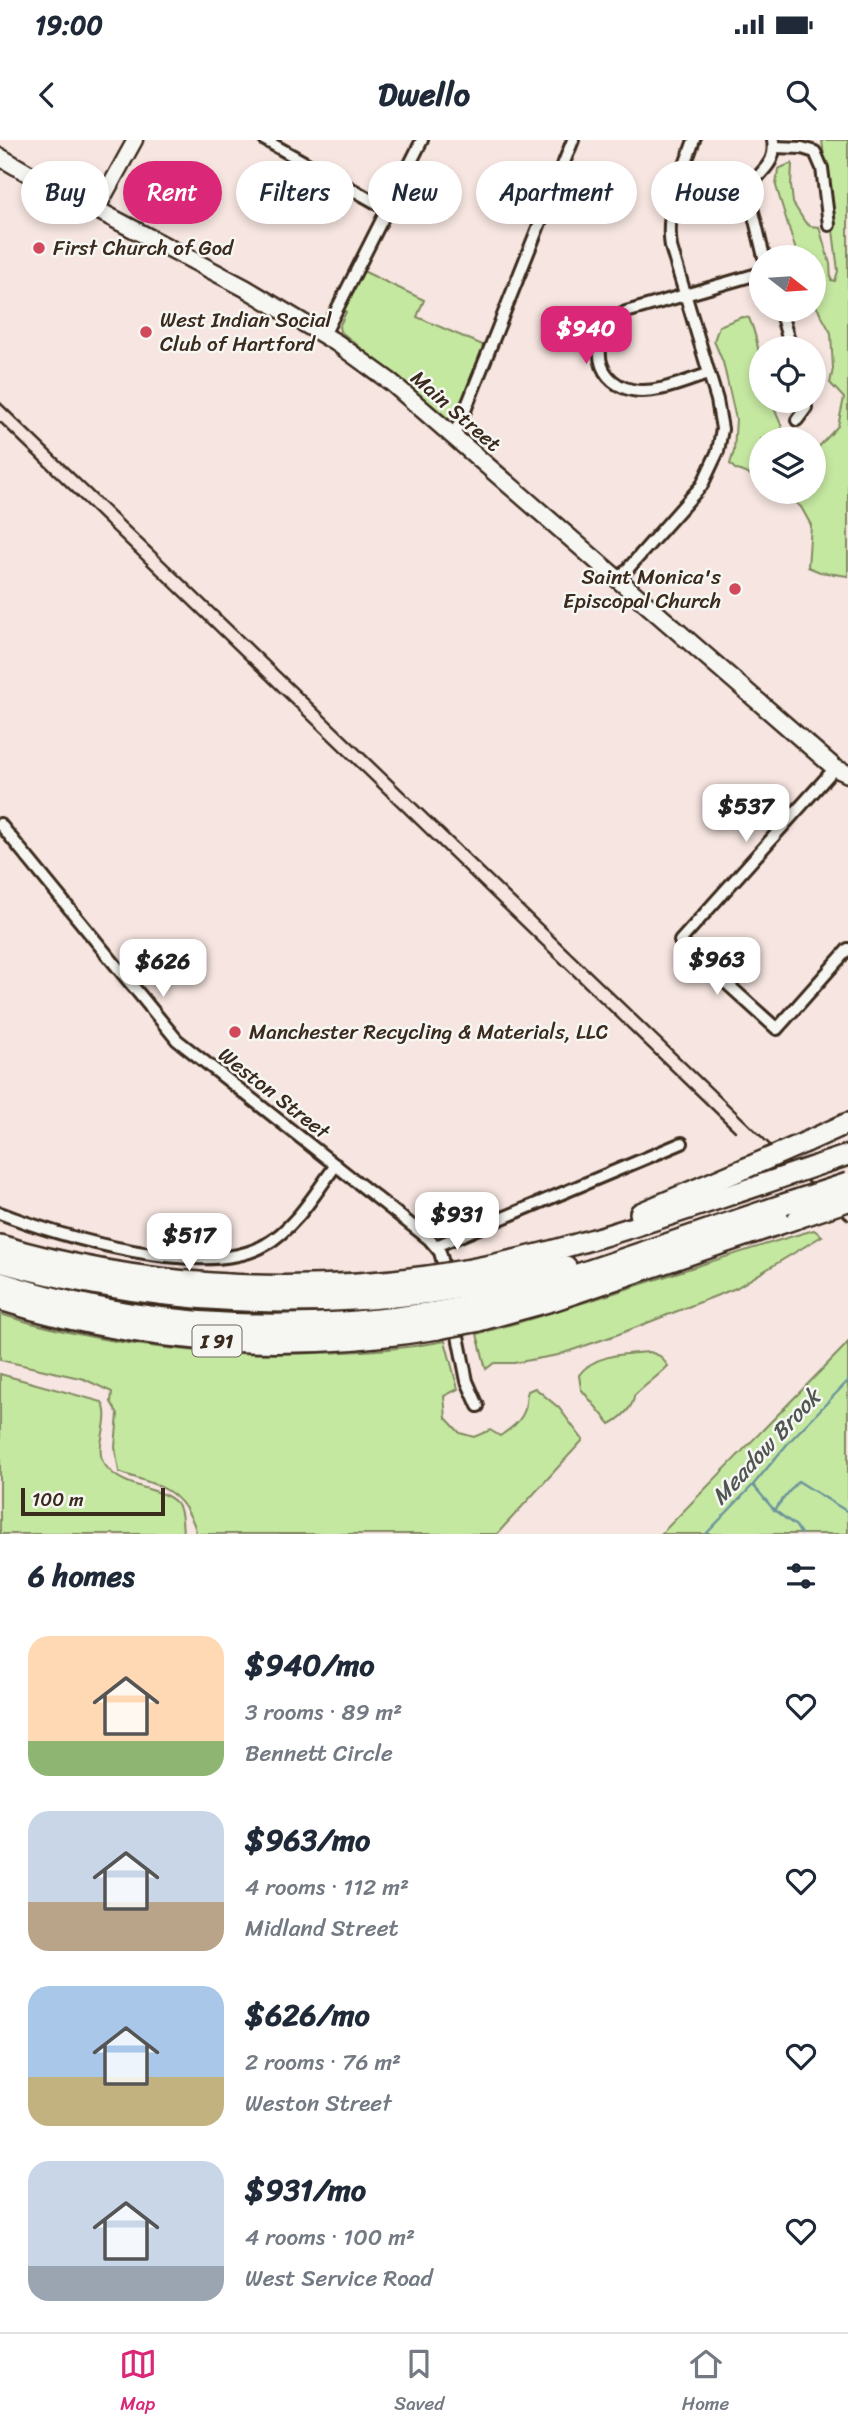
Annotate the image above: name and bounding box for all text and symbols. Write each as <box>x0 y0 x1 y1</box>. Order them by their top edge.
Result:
text: 19:00 <box>35 2 103 48</box>
text: Dwello <box>378 66 470 123</box>
icon: back <box>28 76 66 114</box>
icon: search <box>782 76 820 114</box>
chip: Buy <box>21 161 109 224</box>
chip: Rent <box>123 161 222 224</box>
chip: Filters <box>236 161 354 224</box>
chip: New <box>368 161 462 224</box>
chip: Apartment <box>476 161 637 224</box>
chip: House <box>651 161 764 224</box>
place label: First Church of God <box>53 229 235 267</box>
marker: First Church of God <box>31 240 47 256</box>
north arrow <box>749 245 826 322</box>
map controls <box>749 245 826 504</box>
place label: West Indian Social Club of Hartford <box>160 301 333 363</box>
pin: $940 <box>545 306 627 366</box>
text: $940 <box>557 308 615 349</box>
marker: West Indian Social Club of Hartford <box>138 324 154 340</box>
button: locate <box>749 336 826 413</box>
street label: Main Street <box>402 360 510 462</box>
button: layers <box>749 427 826 504</box>
place label: Saint Monica's Episcopal Church <box>563 558 721 620</box>
marker: Saint Monica's Episcopal Church <box>727 581 743 597</box>
pin: $537 <box>705 784 787 844</box>
text: $537 <box>718 786 774 827</box>
pin: $963 <box>676 938 758 997</box>
text: $963 <box>689 939 745 980</box>
pin: $626 <box>122 940 204 999</box>
text: $626 <box>136 941 190 982</box>
place label: Manchester Recycling & Materials, LLC <box>249 1013 608 1051</box>
marker: Manchester Recycling & Materials, LLC <box>227 1024 243 1040</box>
street label: Weston Street <box>210 1037 340 1150</box>
pin: $931 <box>416 1192 498 1252</box>
text: $931 <box>431 1194 483 1235</box>
pin: $517 <box>148 1214 230 1273</box>
text: $517 <box>163 1215 215 1256</box>
road number: I 91 <box>192 1326 242 1357</box>
water label: Meadow Brook <box>701 1377 833 1515</box>
text: 100 m <box>32 1483 84 1516</box>
scale bar <box>21 1485 164 1517</box>
text: 6 homes <box>28 1549 135 1603</box>
icon: filters <box>782 1557 820 1595</box>
text: $940/mo <box>245 1638 374 1692</box>
icon: home <box>84 1664 168 1748</box>
icon: heart <box>782 1687 820 1725</box>
text: 3 rooms · 89 m² <box>245 1692 402 1733</box>
text: Bennett Circle <box>245 1733 393 1774</box>
text: $963/mo <box>245 1813 370 1867</box>
icon: home <box>84 1839 168 1923</box>
icon: heart <box>782 1862 820 1900</box>
text: 4 rooms · 112 m² <box>245 1867 409 1908</box>
text: Midland Street <box>245 1908 399 1949</box>
text: $626/mo <box>245 1988 370 2042</box>
icon: home <box>84 2014 168 2098</box>
icon: heart <box>782 2037 820 2075</box>
text: 2 rooms · 76 m² <box>245 2042 401 2083</box>
text: Weston Street <box>245 2083 391 2124</box>
text: $931/mo <box>245 2163 366 2217</box>
icon: home <box>84 2189 168 2273</box>
icon: heart <box>782 2212 820 2250</box>
text: 4 rooms · 100 m² <box>245 2217 415 2258</box>
text: West Service Road <box>245 2258 433 2299</box>
tab: Map <box>119 2345 157 2420</box>
tab: Saved <box>394 2345 444 2420</box>
tab: Home <box>682 2345 729 2420</box>

